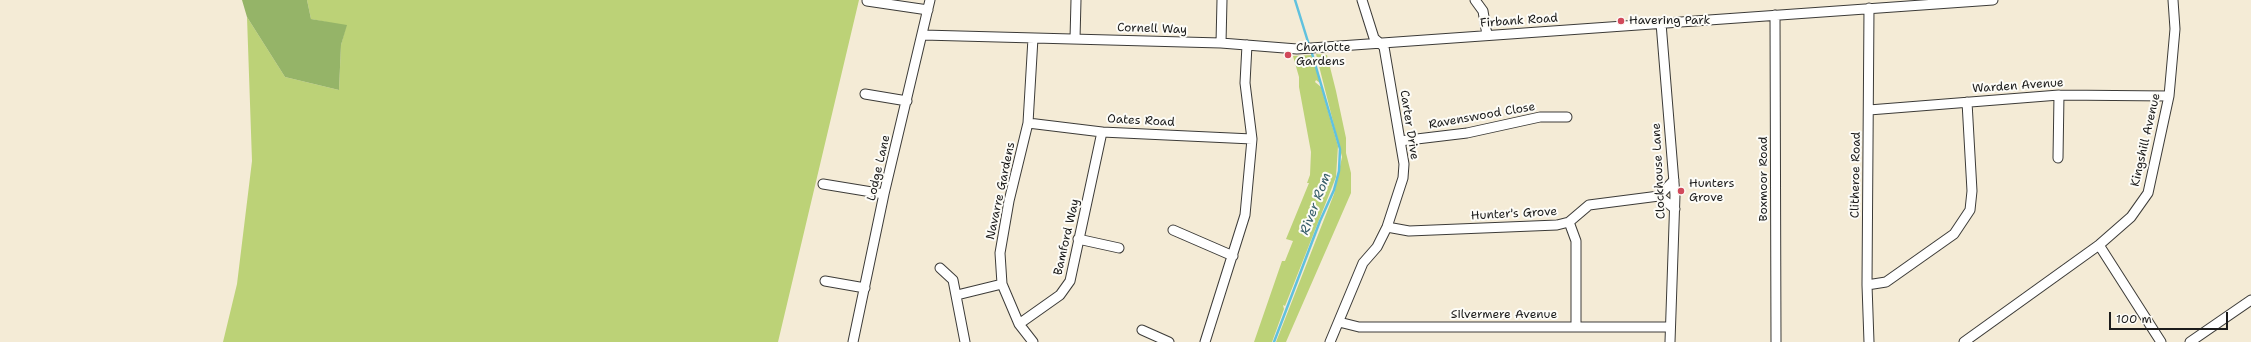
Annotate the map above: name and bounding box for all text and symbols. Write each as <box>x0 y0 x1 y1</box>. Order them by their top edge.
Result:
street label: Firbank Road <box>1480 11 1558 31</box>
place label: Havering Park <box>1629 14 1710 28</box>
marker: Havering Park <box>1616 16 1626 26</box>
street label: Cornell Way <box>1117 21 1187 37</box>
place label: Charlotte Gardens <box>1296 41 1350 69</box>
marker: Charlotte Gardens <box>1283 50 1293 60</box>
street label: Warden Avenue <box>1972 76 2064 96</box>
street label: Carter Drive <box>1396 89 1422 161</box>
street label: Kingshill Avenue <box>2128 92 2164 188</box>
street label: Ravenswood Close <box>1428 100 1536 132</box>
street label: Oates Road <box>1107 112 1175 130</box>
street label: Clockhouse Lane <box>1649 122 1669 220</box>
street label: Clitheroe Road <box>1848 132 1864 218</box>
street label: Lodge Lane <box>864 134 894 202</box>
street label: Boxmoor Road <box>1757 136 1771 222</box>
street label: Navarre Gardens <box>984 141 1018 241</box>
water label: River Rom <box>1297 171 1335 237</box>
place label: Hunters Grove <box>1689 177 1734 205</box>
marker: Hunters Grove <box>1676 186 1686 196</box>
street label: Bamford Way <box>1051 197 1083 277</box>
street label: Hunter's Grove <box>1471 205 1557 223</box>
scale bar <box>2111 304 2230 330</box>
street label: Silvermere Avenue <box>1451 308 1557 322</box>
text: 100 m <box>2116 311 2152 327</box>

